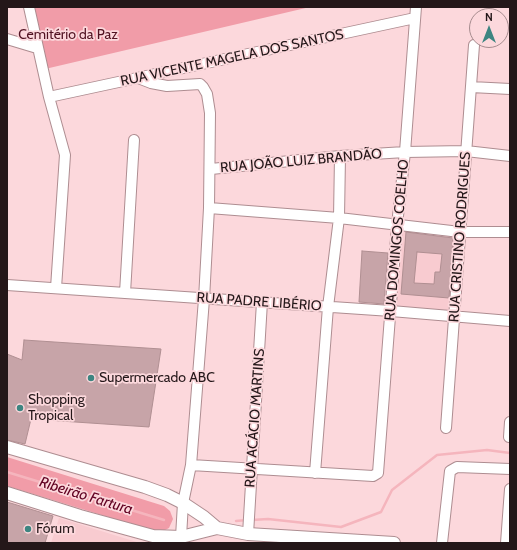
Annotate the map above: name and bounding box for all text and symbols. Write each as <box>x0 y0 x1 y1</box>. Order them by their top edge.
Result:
north arrow <box>469 8 509 48</box>
text: N <box>485 10 493 24</box>
street label: RUA VICENTE MAGELA DOS SANTOS <box>119 26 345 90</box>
park label: Cemitério da Paz <box>18 27 118 43</box>
street label: RUA JOÃO LUIZ BRANDÃO <box>219 146 383 176</box>
street label: RUA CRISTINO RODRIGUES <box>446 151 474 323</box>
street label: RUA DOMINGOS COELHO <box>382 159 412 321</box>
street label: RUA PADRE LIBÉRIO <box>196 289 322 315</box>
street label: RUA ACÁCIO MARTINS <box>242 348 268 488</box>
place label: Supermercado ABC <box>99 370 215 386</box>
marker: Supermercado ABC <box>86 373 96 383</box>
place label: Shopping Tropical <box>28 392 85 424</box>
marker: Shopping Tropical <box>15 403 25 413</box>
water label: Ribeirão Fartura <box>37 473 135 519</box>
place label: Fórum <box>36 521 74 537</box>
marker: Fórum <box>23 524 33 534</box>

